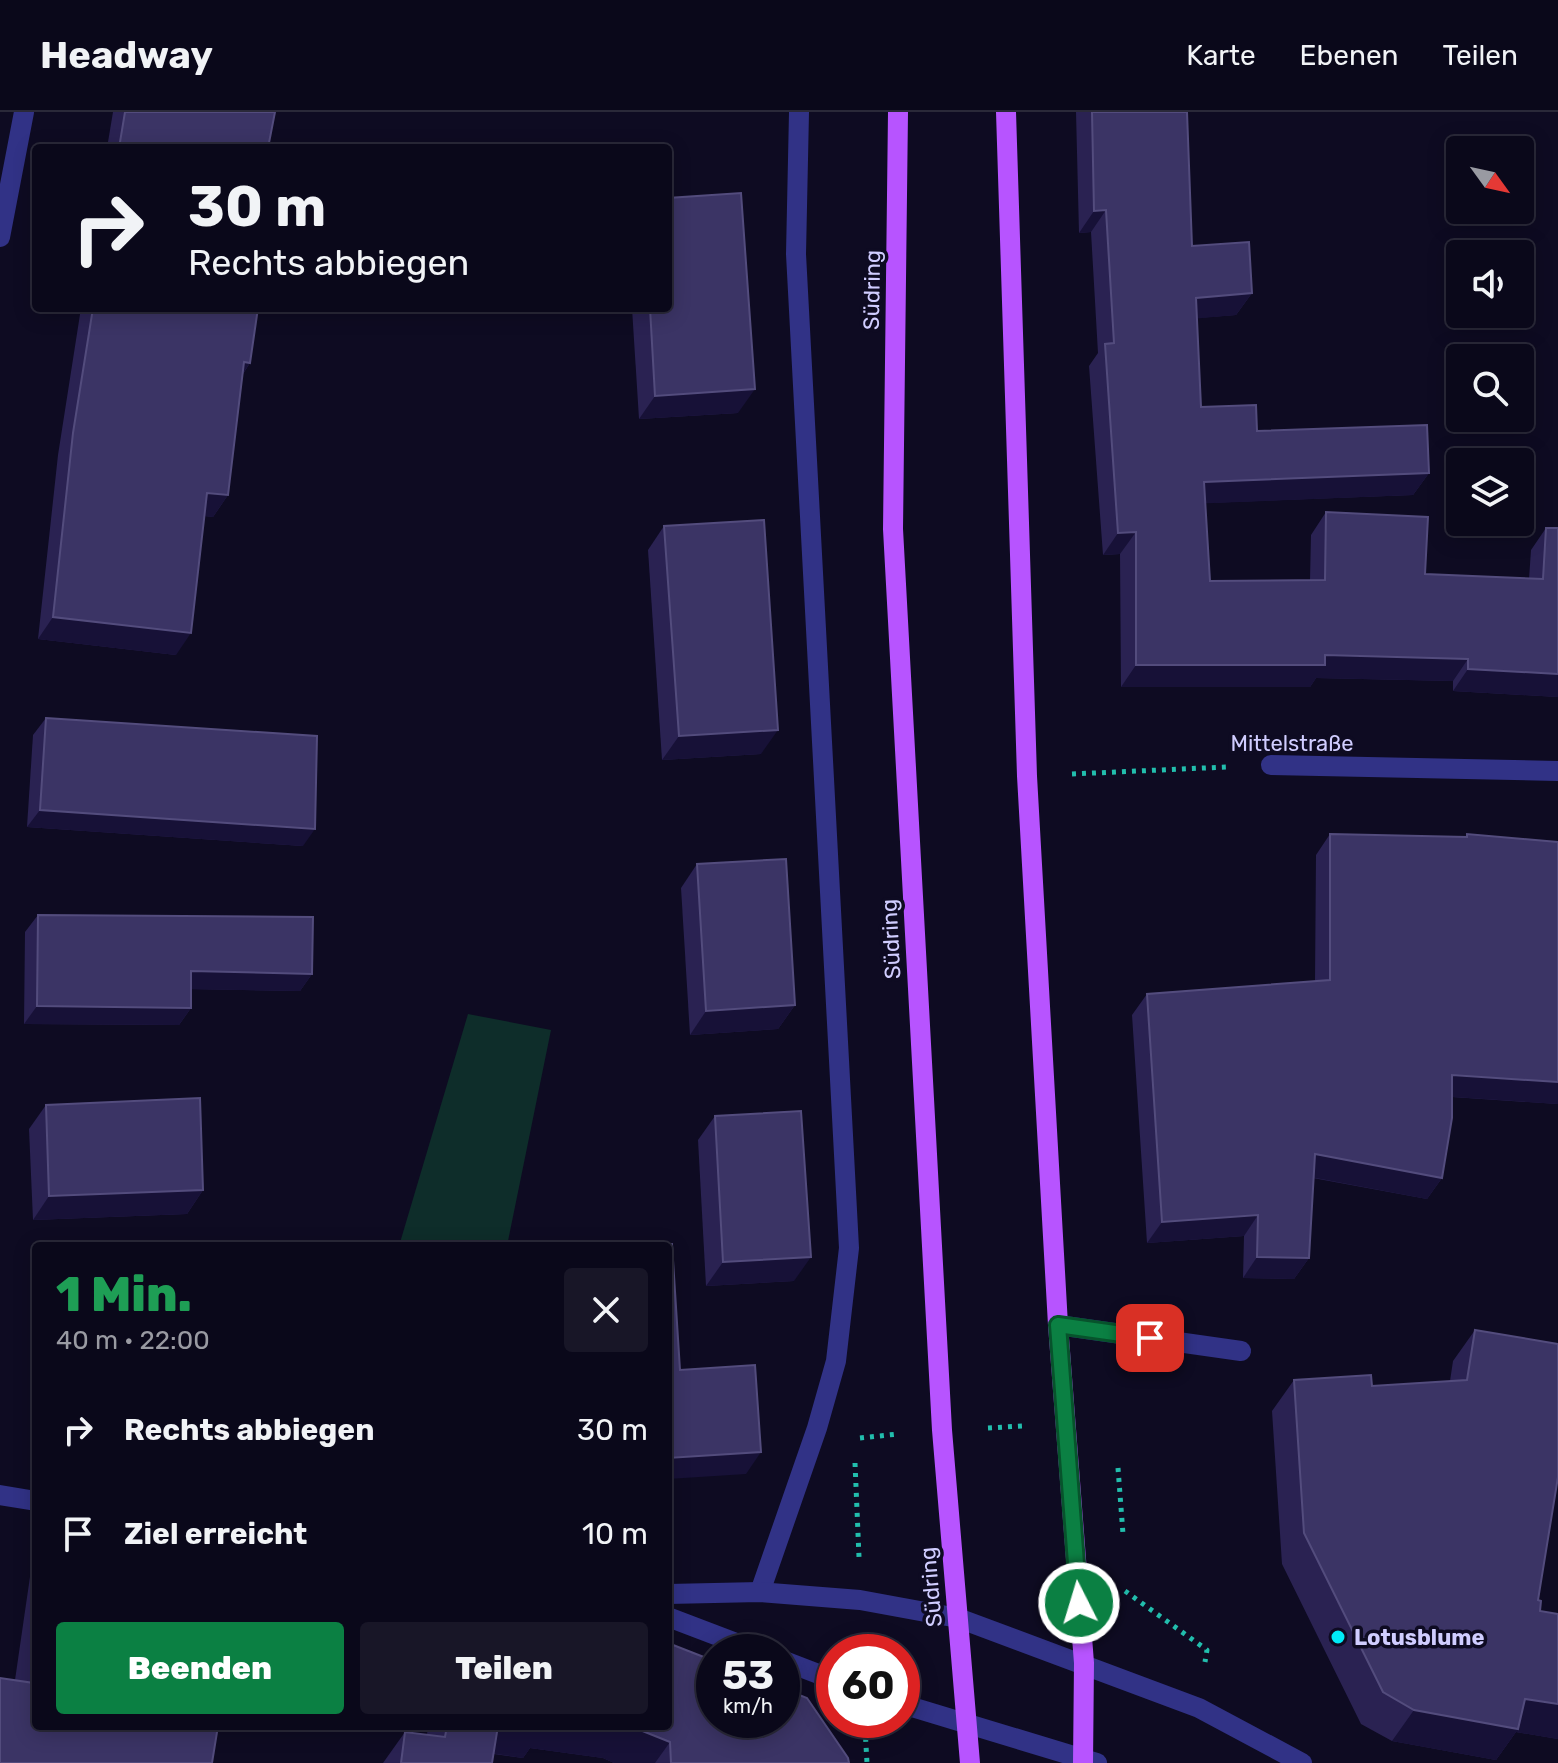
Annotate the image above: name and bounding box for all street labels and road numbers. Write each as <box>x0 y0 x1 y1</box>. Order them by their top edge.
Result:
street label: Südring <box>858 250 886 330</box>
street label: Mittelstraße <box>1230 730 1354 757</box>
street label: Südring <box>875 898 907 980</box>
street label: Südring <box>914 1546 948 1628</box>

